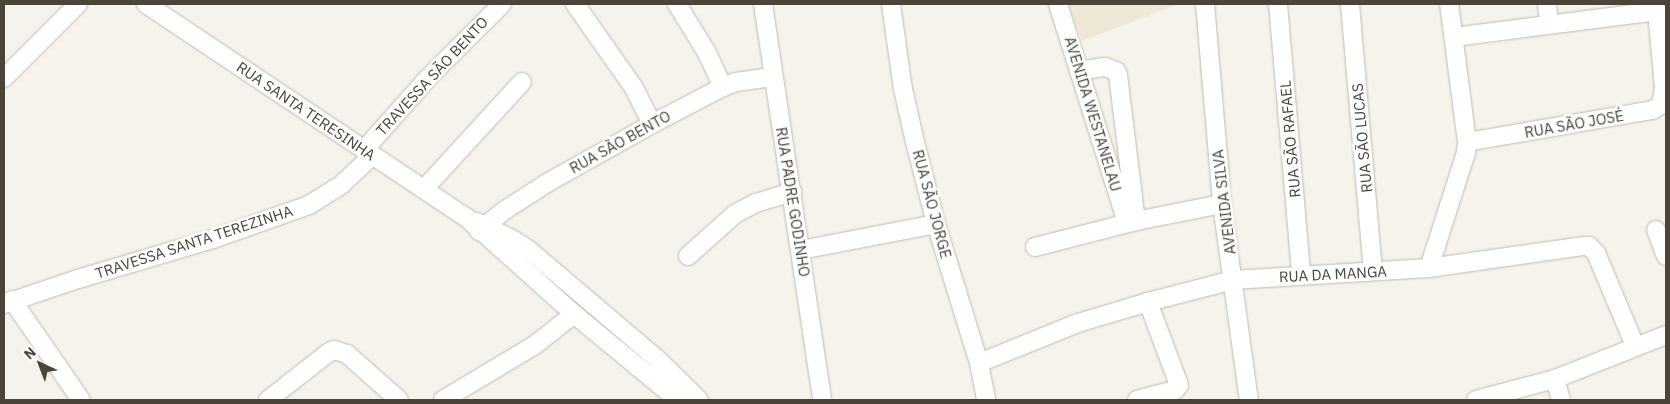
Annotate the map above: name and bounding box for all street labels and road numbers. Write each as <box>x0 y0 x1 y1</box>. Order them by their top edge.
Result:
street label: TRAVESSA SÃO BENTO <box>372 13 492 139</box>
street label: AVENIDA WESTANELAU <box>1061 34 1125 194</box>
street label: RUA SANTA TERESINHA <box>233 58 379 164</box>
street label: RUA SÃO RAFAEL <box>1276 80 1304 198</box>
street label: RUA SÃO LUCAS <box>1348 83 1376 193</box>
street label: RUA SÃO JOSÉ <box>1523 106 1625 142</box>
street label: RUA SÃO BENTO <box>566 107 674 177</box>
street label: RUA PADRE GODINHO <box>772 126 814 278</box>
street label: RUA SÃO JORGE <box>909 148 955 260</box>
street label: AVENIDA SILVA <box>1209 148 1239 256</box>
street label: TRAVESSA SANTA TEREZINHA <box>93 202 295 282</box>
street label: RUA DA MANGA <box>1279 262 1387 286</box>

